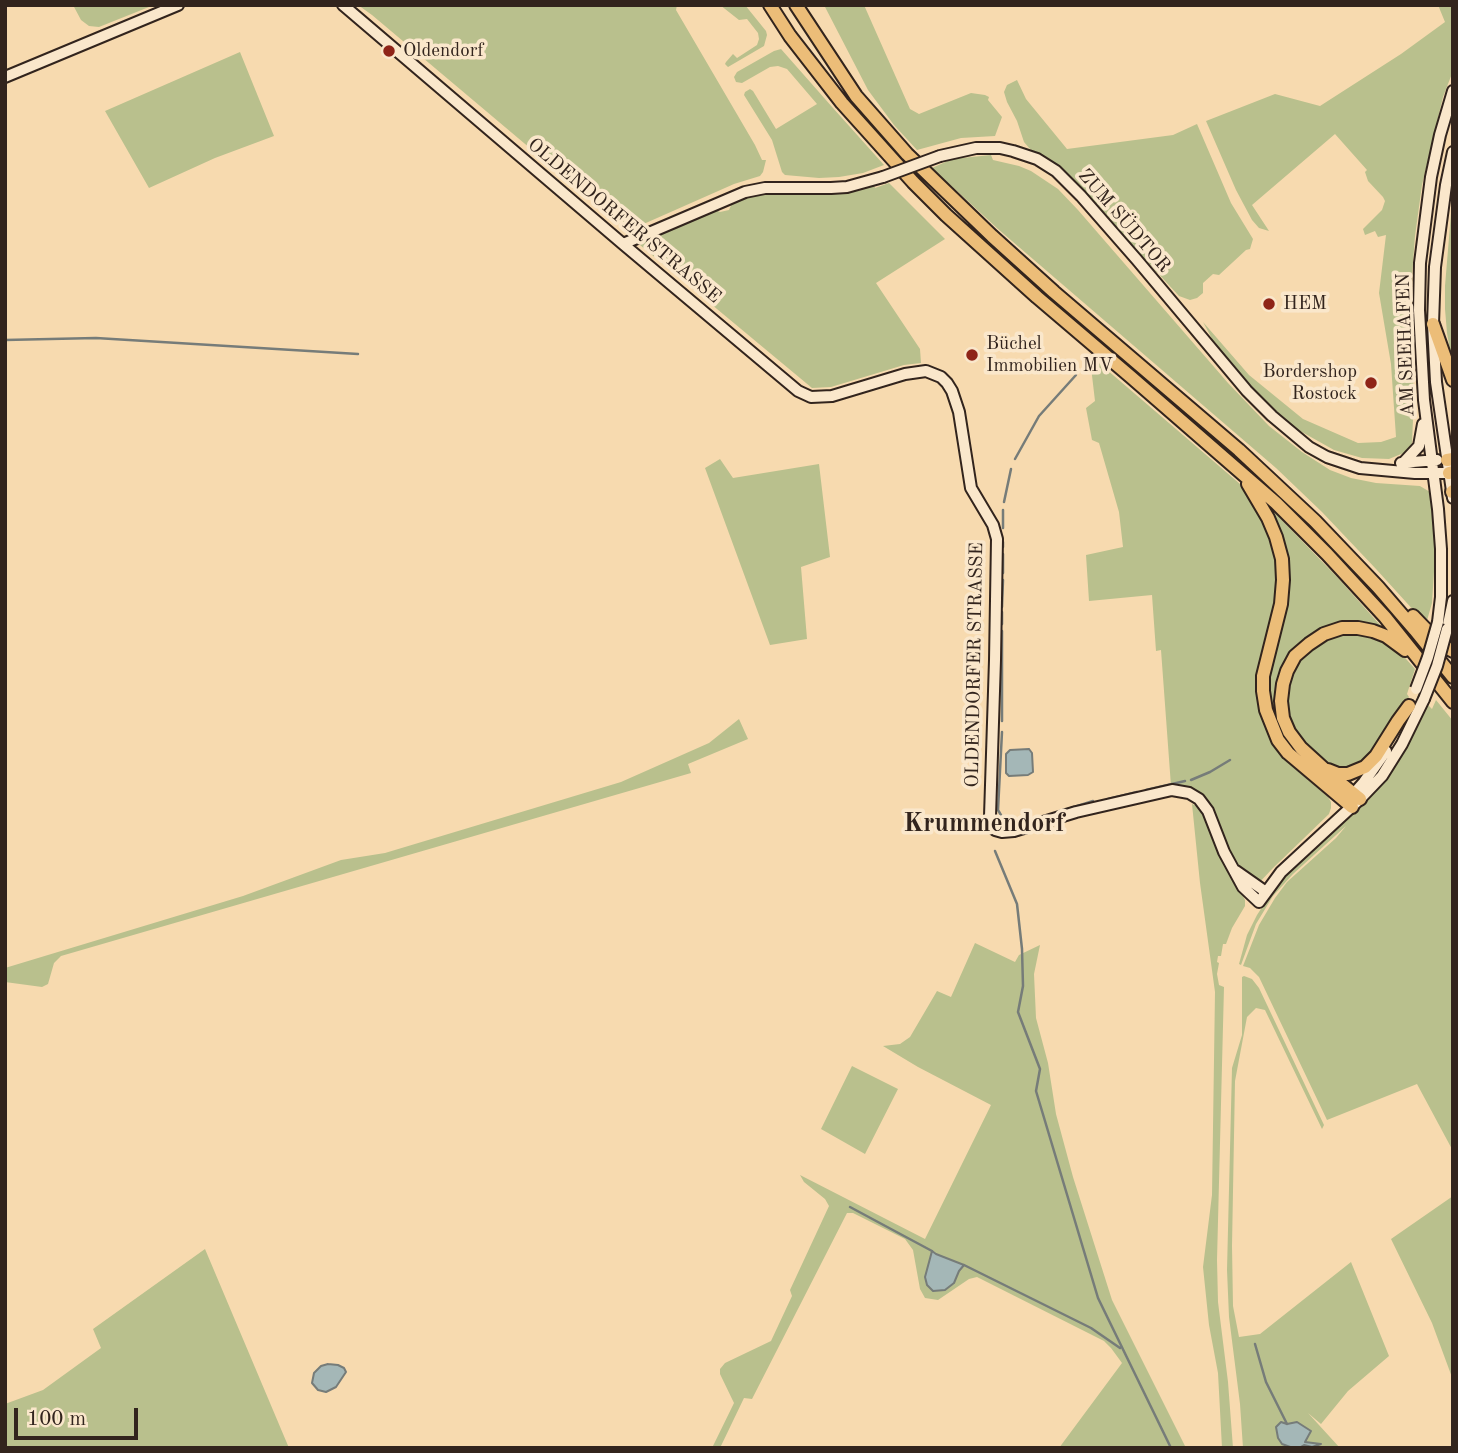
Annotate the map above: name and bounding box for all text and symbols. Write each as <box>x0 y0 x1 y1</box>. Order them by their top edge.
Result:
place label: Oldendorf <box>403 40 484 62</box>
marker: Oldendorf <box>381 43 397 59</box>
street label: OLDENDORFER STRASSE <box>523 133 725 309</box>
street label: ZUM SÜDTOR <box>1073 165 1175 277</box>
street label: AM SEEHAFEN <box>1392 273 1420 417</box>
place label: HEM <box>1283 293 1327 315</box>
marker: HEM <box>1261 296 1277 312</box>
place label: Büchel Immobilien MV <box>986 333 1113 377</box>
marker: Büchel Immobilien MV <box>964 347 980 363</box>
place label: Bordershop Rostock <box>1262 361 1357 405</box>
marker: Bordershop Rostock <box>1363 375 1379 391</box>
street label: OLDENDORFER STRASSE <box>961 542 989 788</box>
district label: Krummendorf <box>903 808 1065 840</box>
scale bar <box>18 1394 142 1438</box>
text: 100 m <box>27 1409 86 1430</box>

